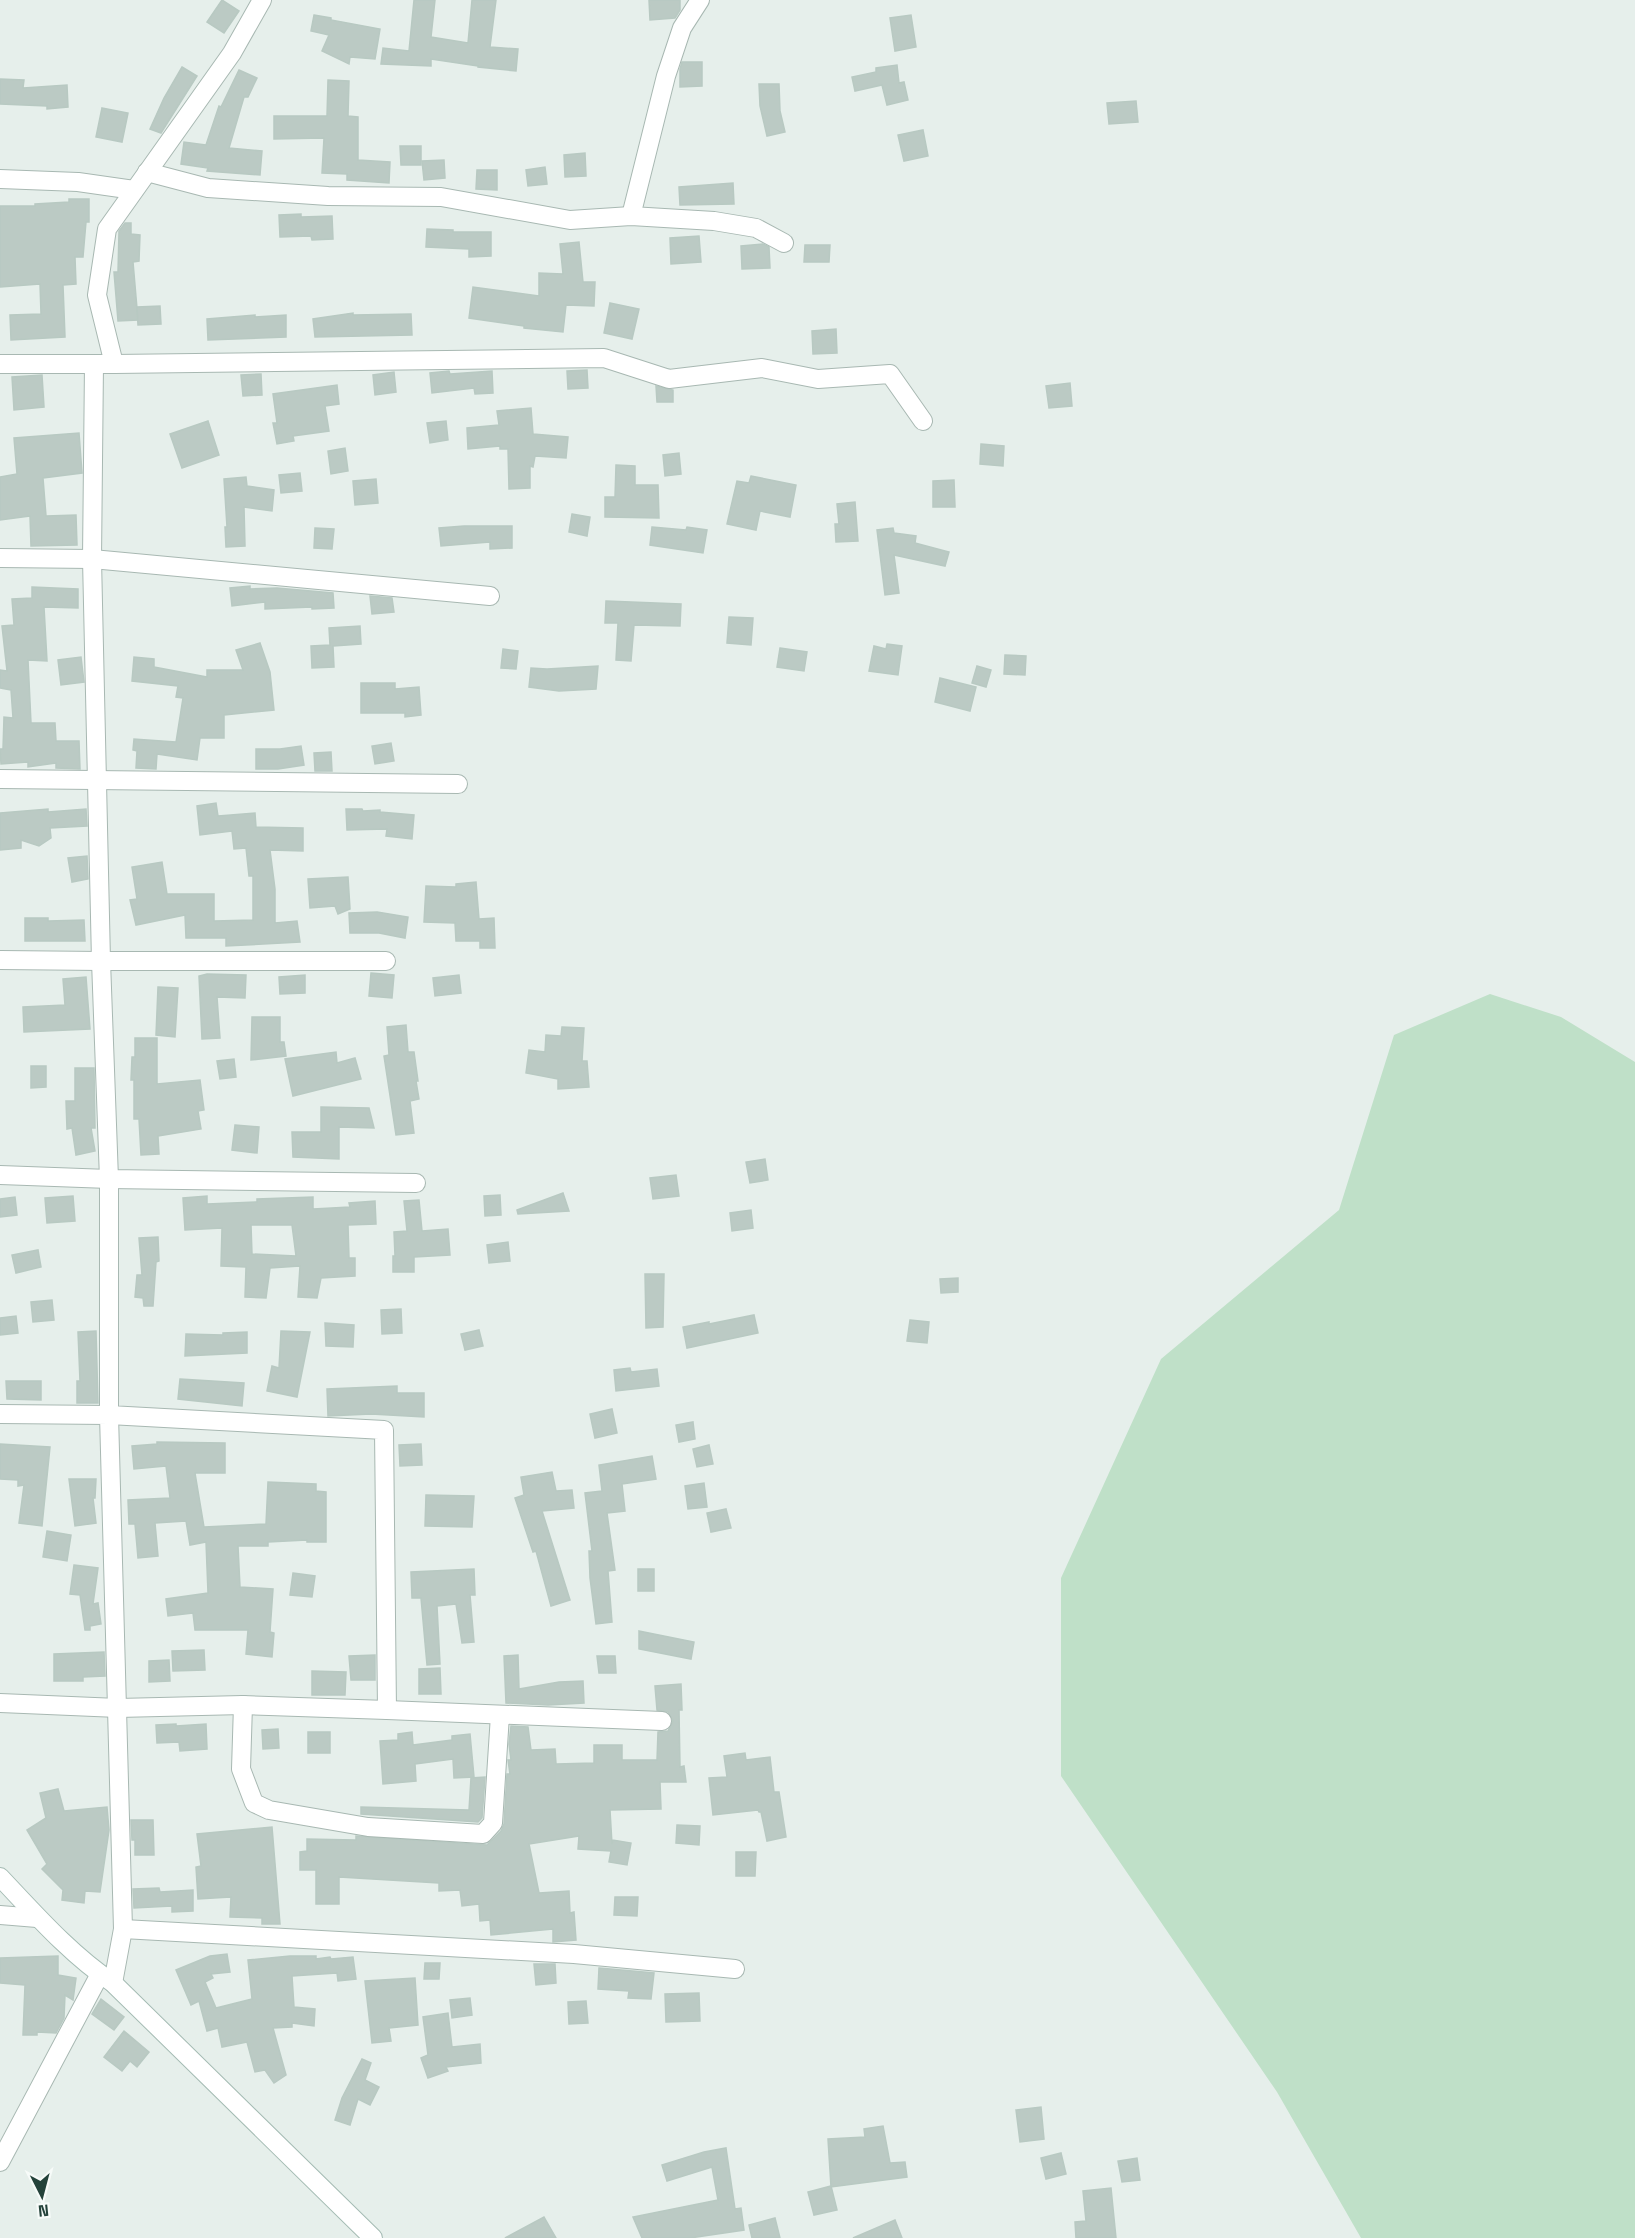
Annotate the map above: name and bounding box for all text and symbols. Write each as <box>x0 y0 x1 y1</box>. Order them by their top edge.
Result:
north arrow <box>12 2166 72 2226</box>
text: N <box>37 2199 50 2221</box>

